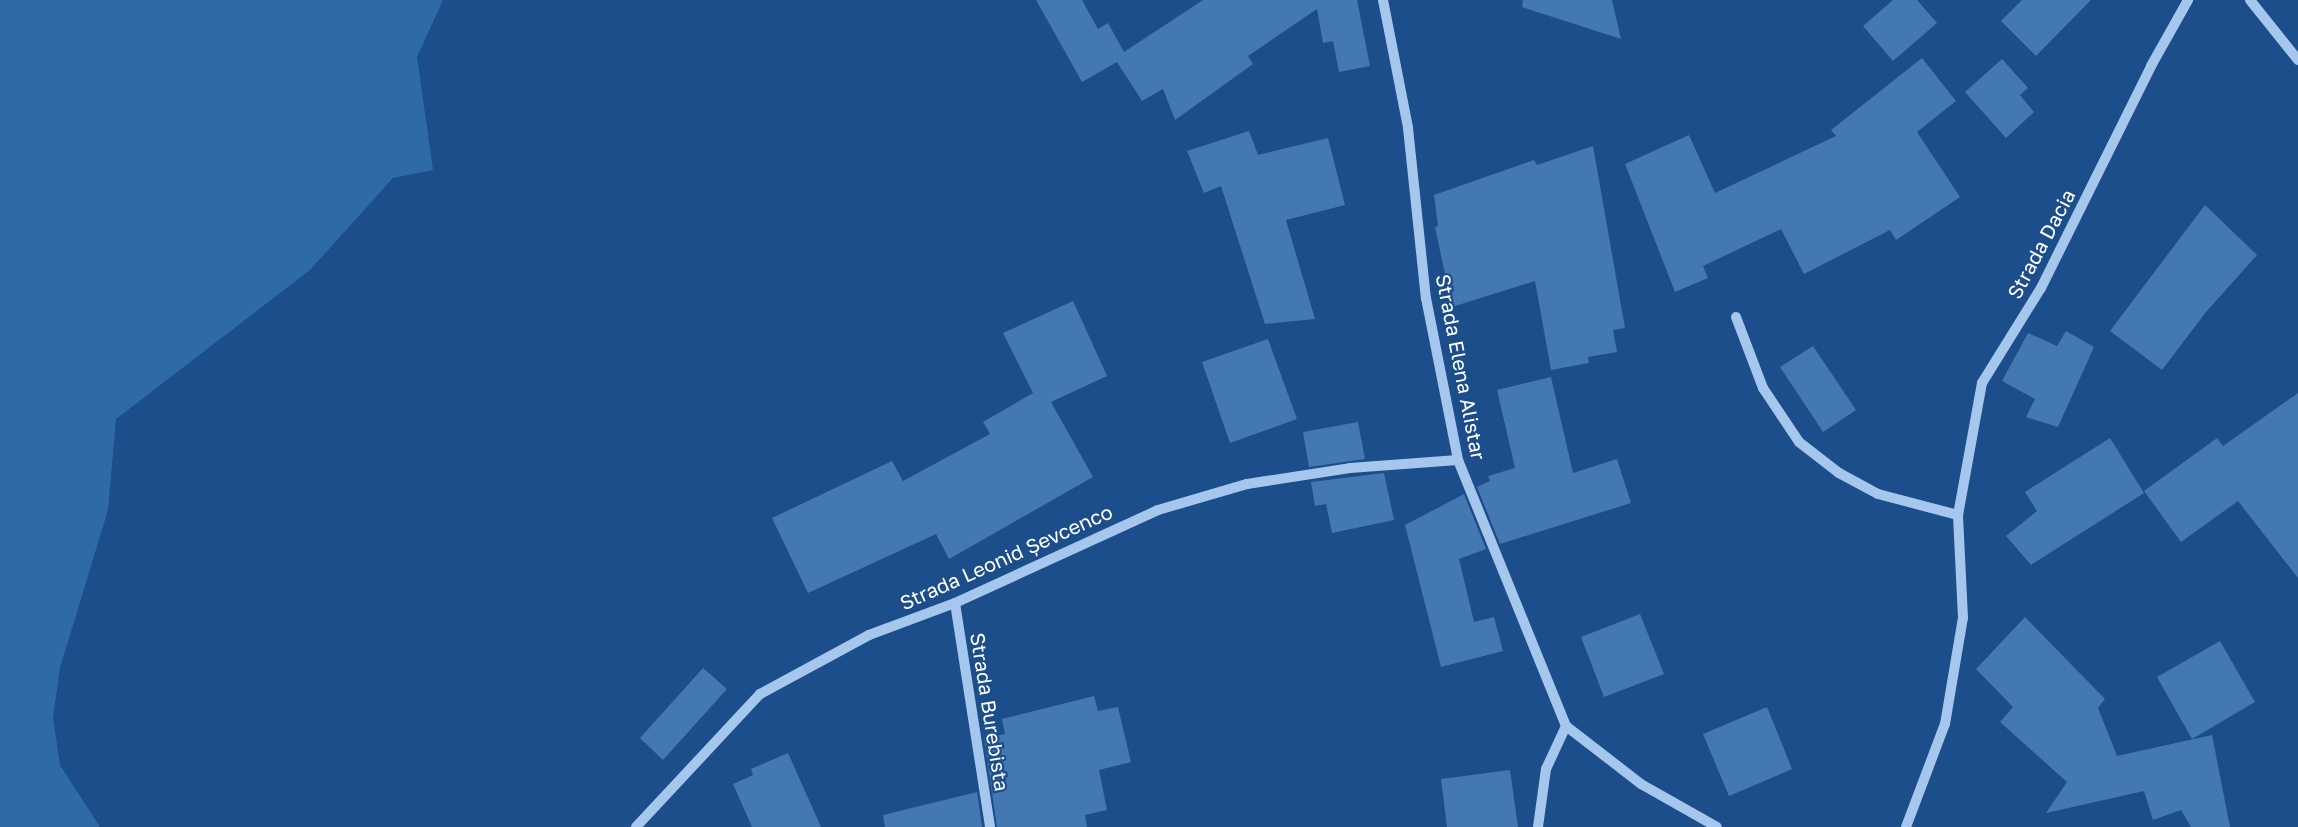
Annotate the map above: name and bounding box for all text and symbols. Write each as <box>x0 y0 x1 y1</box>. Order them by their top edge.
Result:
street label: Strada Dacia <box>2002 185 2080 303</box>
street label: Strada Elena Alistar <box>1431 272 1491 462</box>
street label: Strada Leonid Șevcenco <box>896 499 1116 615</box>
street label: Strada Burebista <box>966 631 1014 793</box>

